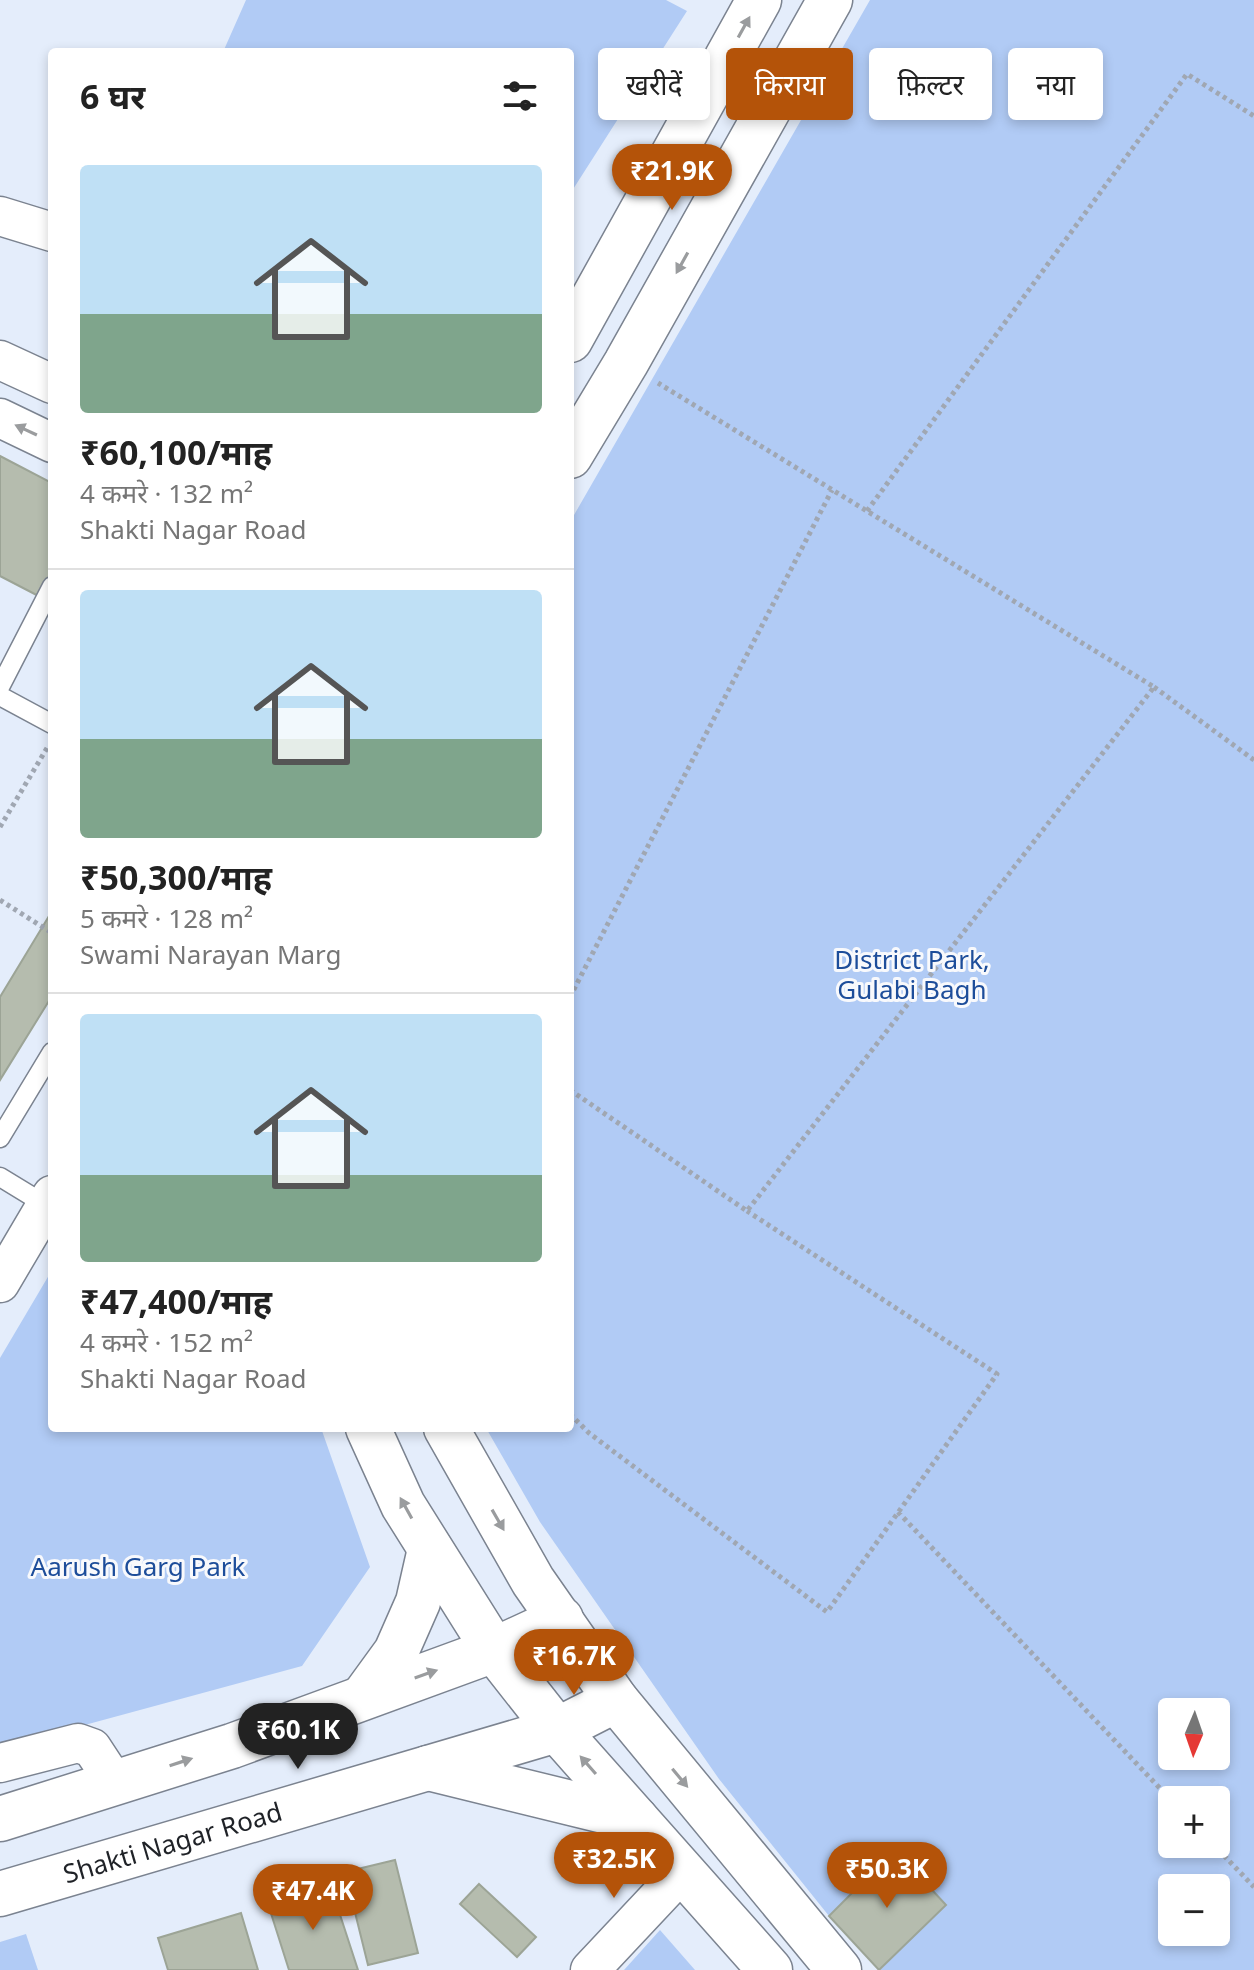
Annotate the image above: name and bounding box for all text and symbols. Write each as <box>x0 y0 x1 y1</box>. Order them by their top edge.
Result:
one-way arrow <box>737 16 751 38</box>
chip: खरीदें <box>598 48 710 120</box>
chip: किराया <box>726 48 853 120</box>
chip: फ़िल्टर <box>869 48 992 120</box>
chip: नया <box>1008 48 1103 120</box>
text: 6 घर <box>80 73 145 119</box>
icon: filters <box>498 74 542 118</box>
pin: ₹21.9K <box>607 144 737 212</box>
text: ₹21.9K <box>630 152 714 188</box>
icon: home <box>239 217 383 361</box>
one-way arrow <box>675 252 689 274</box>
one-way arrow <box>14 423 38 437</box>
text: ₹60,100/माह <box>80 429 272 475</box>
text: 4 कमरे · 132 m² <box>80 475 253 511</box>
text: Shakti Nagar Road <box>80 511 307 547</box>
icon: home <box>239 642 383 786</box>
text: ₹50,300/माह <box>80 854 272 900</box>
text: 5 कमरे · 128 m² <box>80 900 253 936</box>
text: Swami Narayan Marg <box>80 936 342 972</box>
park label: District Park, Gulabi Bagh <box>834 941 990 1007</box>
icon: home <box>239 1066 383 1210</box>
text: ₹47,400/माह <box>80 1278 272 1324</box>
text: 4 कमरे · 152 m² <box>80 1324 253 1360</box>
text: Shakti Nagar Road <box>80 1360 307 1396</box>
one-way arrow <box>399 1496 413 1519</box>
one-way arrow <box>491 1509 505 1531</box>
park label: Aarush Garg Park <box>31 1548 246 1584</box>
pin: ₹16.7K <box>509 1629 639 1697</box>
text: ₹16.7K <box>532 1637 616 1673</box>
one-way arrow <box>414 1668 438 1680</box>
north arrow <box>1158 1698 1230 1770</box>
map controls <box>1158 1698 1230 1946</box>
pin: ₹60.1K <box>233 1703 363 1771</box>
text: ₹60.1K <box>256 1711 340 1747</box>
one-way arrow <box>170 1755 194 1768</box>
one-way arrow <box>580 1755 597 1775</box>
one-way arrow <box>671 1768 688 1789</box>
button: + <box>1158 1786 1230 1858</box>
street label: Shakti Nagar Road <box>59 1793 286 1891</box>
pin: ₹32.5K <box>549 1832 679 1900</box>
text: ₹32.5K <box>572 1840 656 1876</box>
pin: ₹50.3K <box>822 1842 952 1910</box>
text: ₹50.3K <box>845 1850 929 1886</box>
pin: ₹47.4K <box>248 1864 378 1932</box>
text: ₹47.4K <box>271 1872 355 1908</box>
button: − <box>1158 1874 1230 1946</box>

